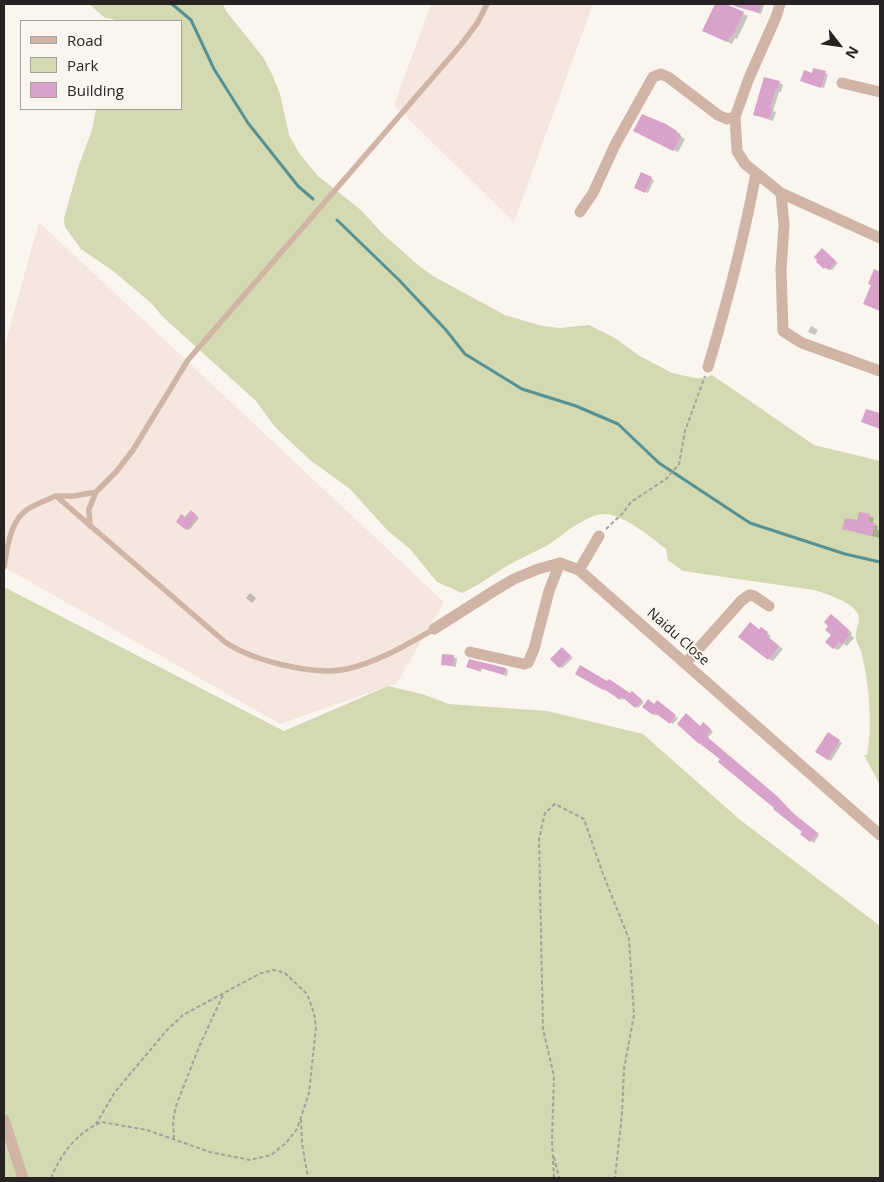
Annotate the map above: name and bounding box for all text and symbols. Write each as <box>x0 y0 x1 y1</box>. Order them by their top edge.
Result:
legend <box>20 20 182 110</box>
north arrow <box>814 20 864 70</box>
text: Road <box>67 30 103 50</box>
text: N <box>841 43 864 62</box>
text: Park <box>67 55 98 75</box>
text: Building <box>67 80 124 100</box>
street label: Naidu Close <box>643 605 713 669</box>

